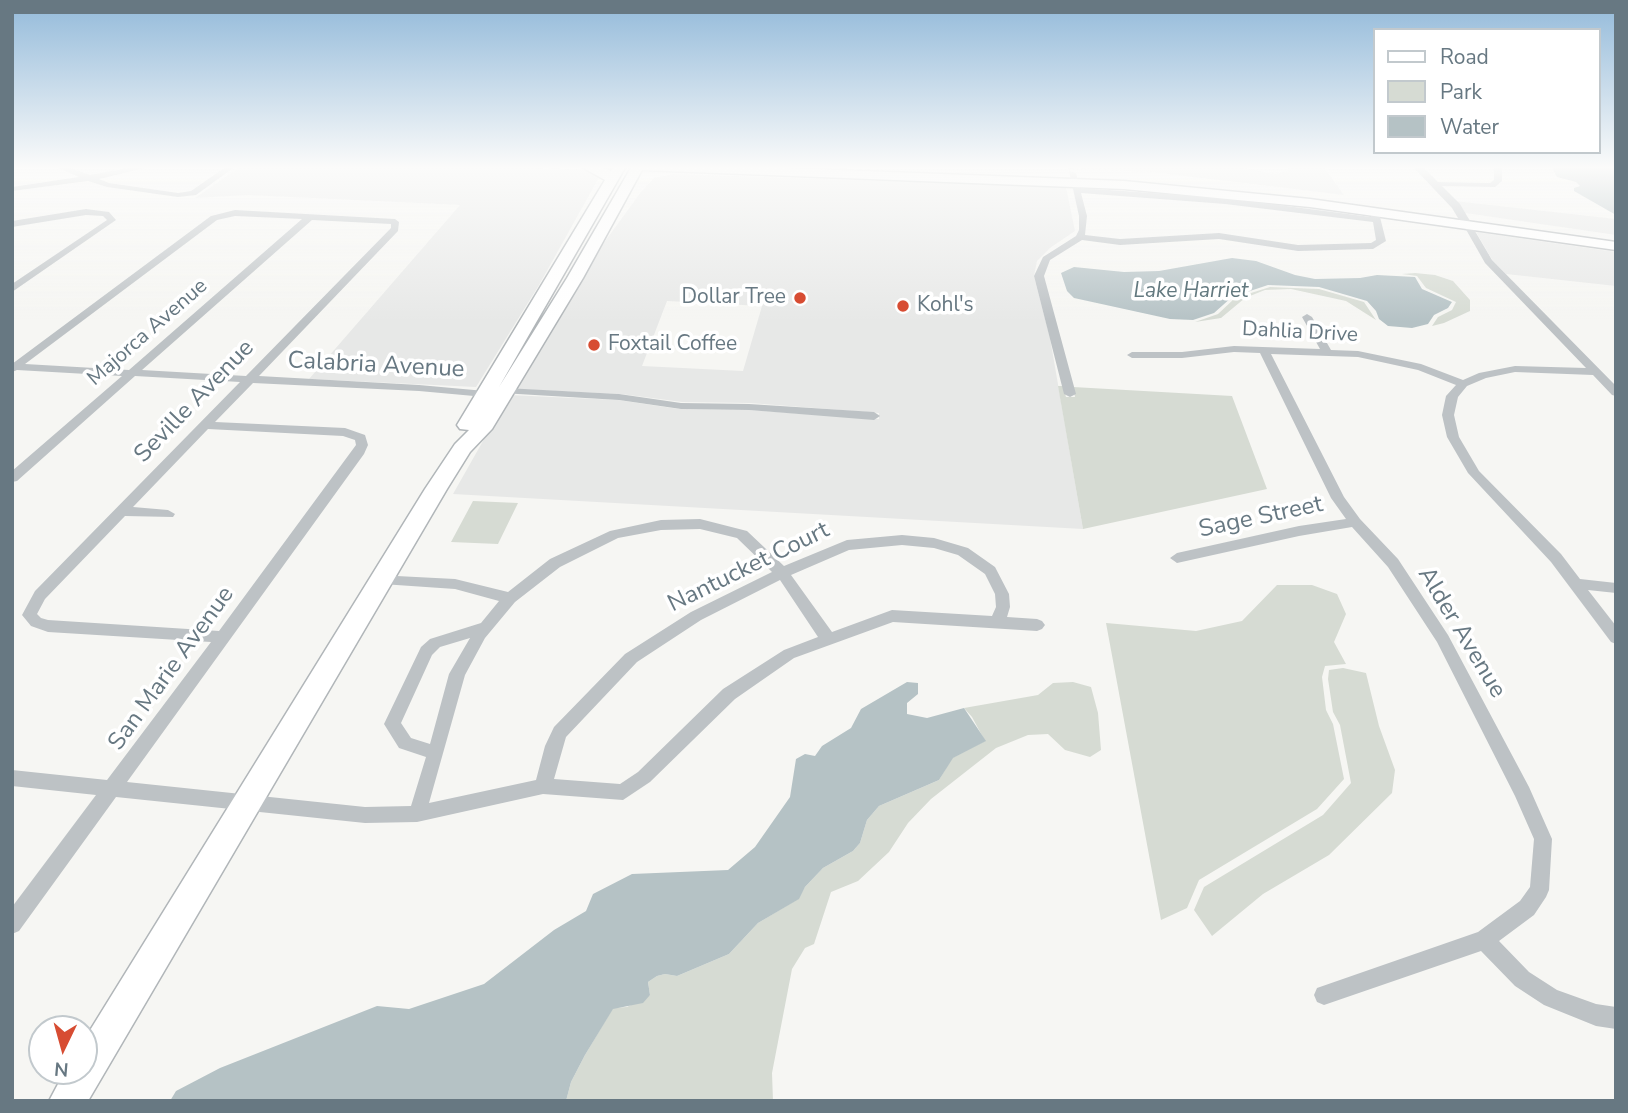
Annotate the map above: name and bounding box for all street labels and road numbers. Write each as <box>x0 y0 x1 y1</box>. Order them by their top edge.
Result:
street label: Majorca Avenue <box>83 274 213 392</box>
street label: Dahlia Drive <box>1241 317 1359 349</box>
street label: Seville Avenue <box>129 334 261 470</box>
street label: Calabria Avenue <box>287 347 465 385</box>
street label: Sage Street <box>1196 491 1326 545</box>
street label: Nantucket Court <box>664 517 834 619</box>
street label: Alder Avenue <box>1411 562 1511 704</box>
street label: San Marie Avenue <box>103 582 241 756</box>

